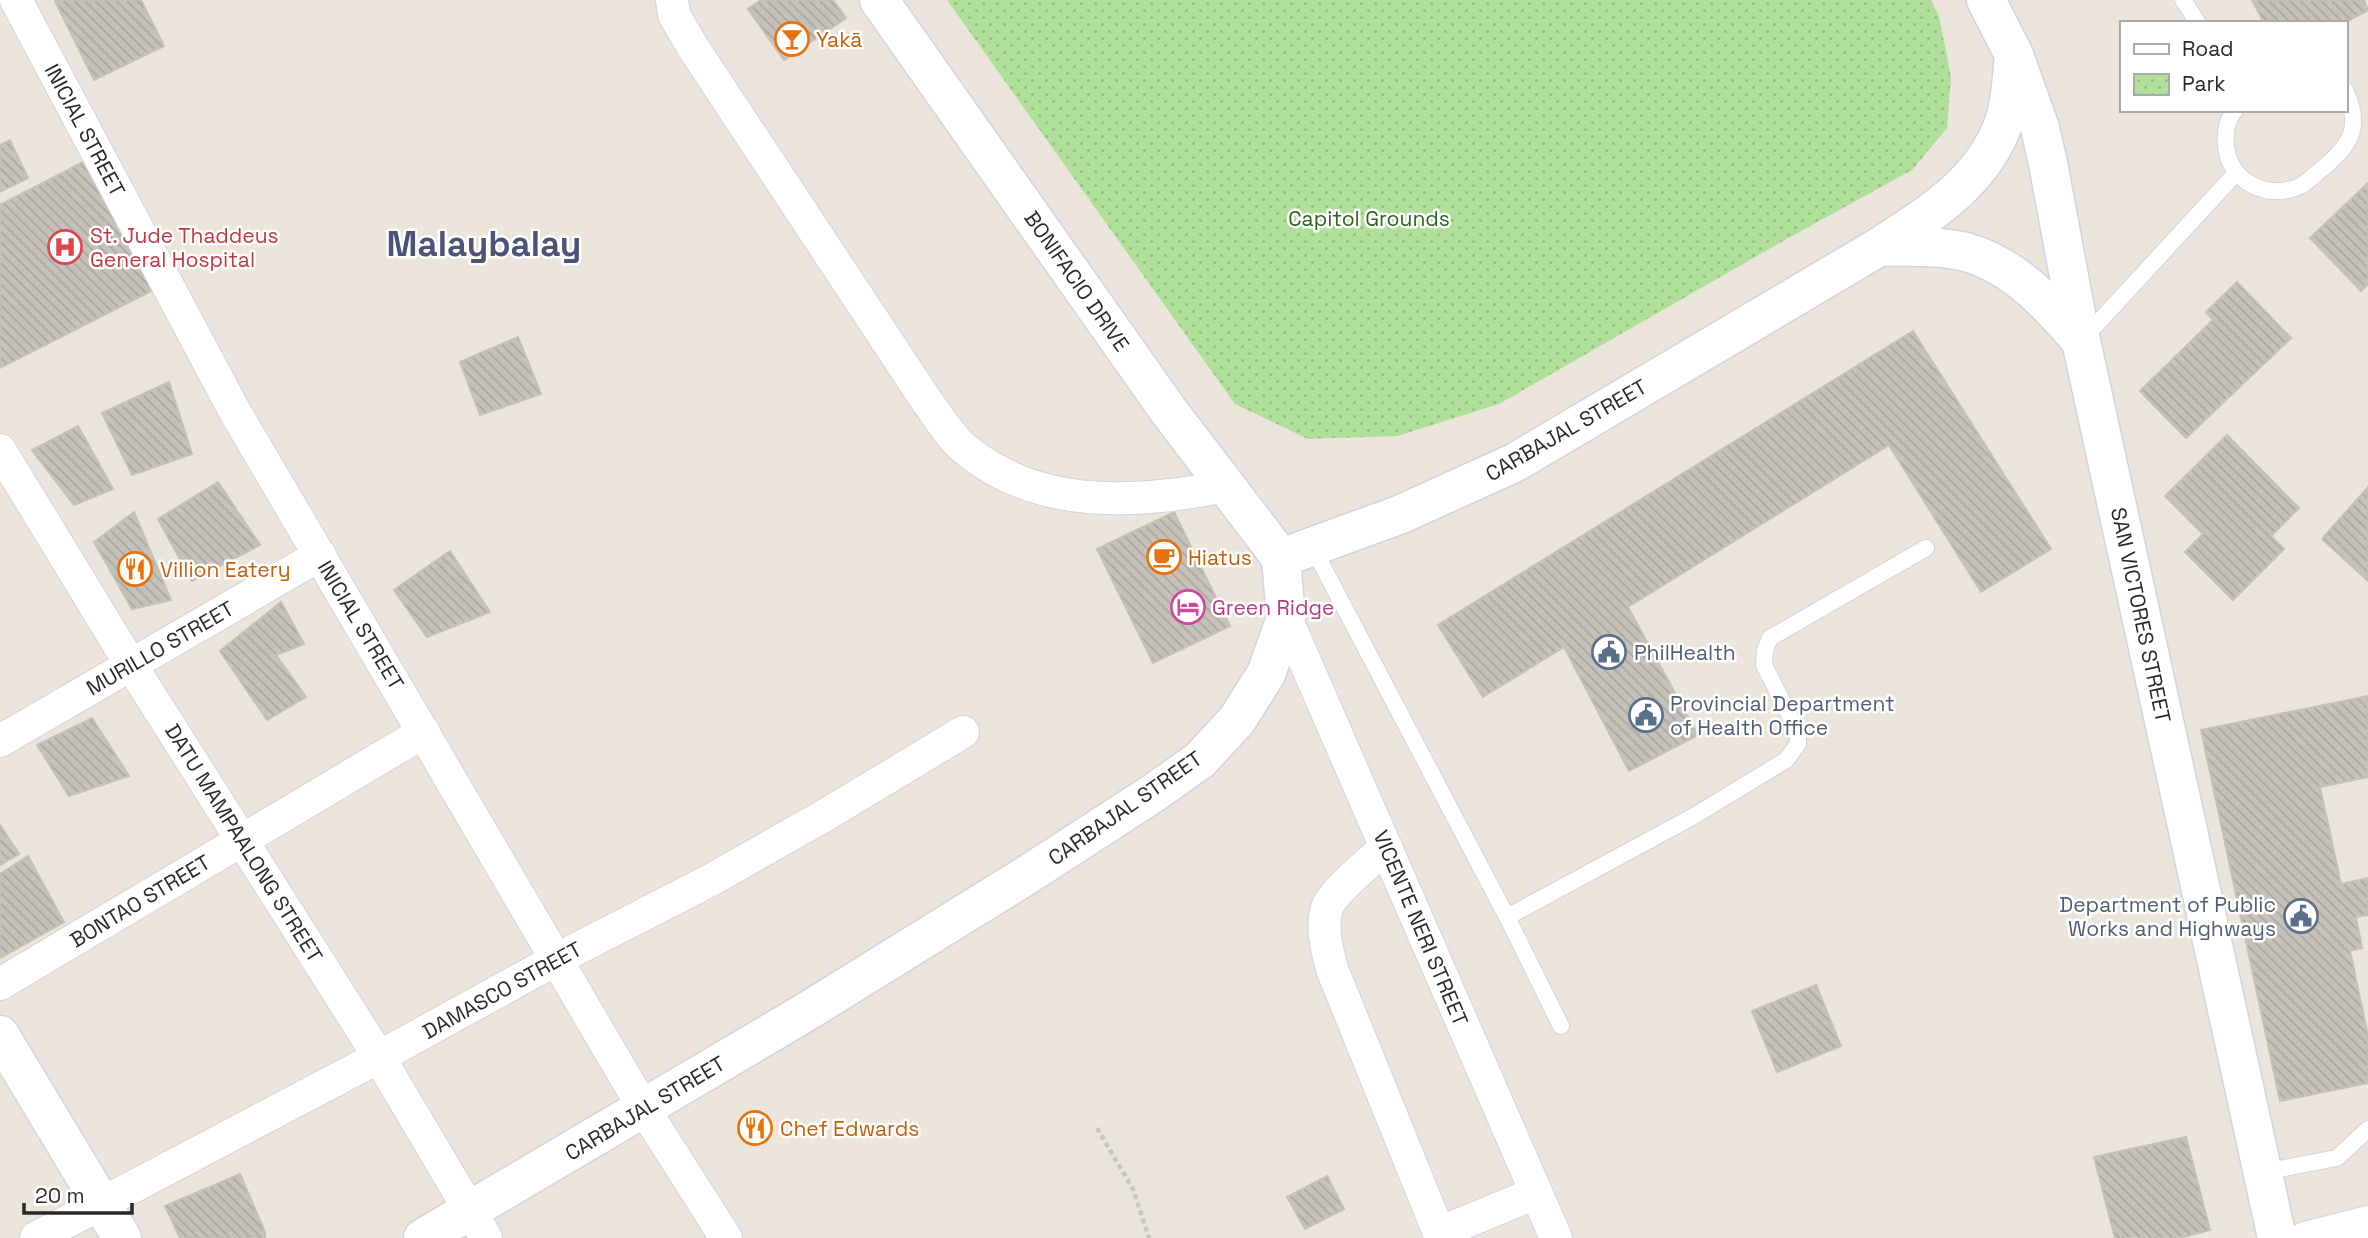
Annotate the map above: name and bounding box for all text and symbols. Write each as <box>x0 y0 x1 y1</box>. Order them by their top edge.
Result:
bar icon: Yakā <box>773 20 811 58</box>
legend <box>2120 21 2347 112</box>
place label: Yakā <box>816 26 862 53</box>
text: Road <box>2182 35 2234 62</box>
street label: INICIAL STREET <box>39 59 131 201</box>
text: Park <box>2182 70 2226 97</box>
street label: BONIFACIO DRIVE <box>1018 205 1136 357</box>
park label: Capitol Grounds <box>1288 205 1450 232</box>
place label: St. Jude Thaddeus General Hospital <box>90 222 279 273</box>
district label: Malaybalay <box>387 222 581 266</box>
hospital icon: St. Jude Thaddeus General Hospital <box>46 228 84 266</box>
street label: CARBAJAL STREET <box>1480 373 1652 487</box>
street label: SAN VICTORES STREET <box>2105 505 2177 725</box>
cafe icon: Hiatus <box>1145 538 1183 576</box>
place label: Hiatus <box>1188 544 1252 571</box>
restaurant icon: Villion Eatery <box>116 550 154 588</box>
street label: INICIAL STREET <box>312 555 410 695</box>
place label: Villion Eatery <box>160 556 291 583</box>
hotel icon: Green Ridge <box>1169 588 1207 626</box>
place label: Green Ridge <box>1212 594 1334 621</box>
street label: MURILLO STREET <box>81 595 239 701</box>
public building icon: PhilHealth <box>1590 633 1628 671</box>
place label: PhilHealth <box>1634 639 1736 666</box>
place label: Provincial Department of Health Office <box>1670 690 1895 741</box>
public building icon: Provincial Department of Health Office <box>1627 696 1665 734</box>
street label: DATU MAMPAALONG STREET <box>159 719 329 967</box>
street label: CARBAJAL STREET <box>1043 745 1207 871</box>
street label: VICENTE NERI STREET <box>1367 826 1475 1030</box>
street label: BONTAO STREET <box>65 848 215 954</box>
place label: Department of Public Works and Highways <box>2059 891 2276 942</box>
public building icon: Department of Public Works and Highways <box>2282 897 2320 935</box>
street label: DAMASCO STREET <box>418 935 586 1045</box>
street label: CARBAJAL STREET <box>560 1050 730 1166</box>
restaurant icon: Chef Edwards <box>736 1109 774 1147</box>
place label: Chef Edwards <box>780 1115 919 1142</box>
scale bar <box>24 1172 133 1216</box>
text: 20 m <box>35 1182 85 1209</box>

